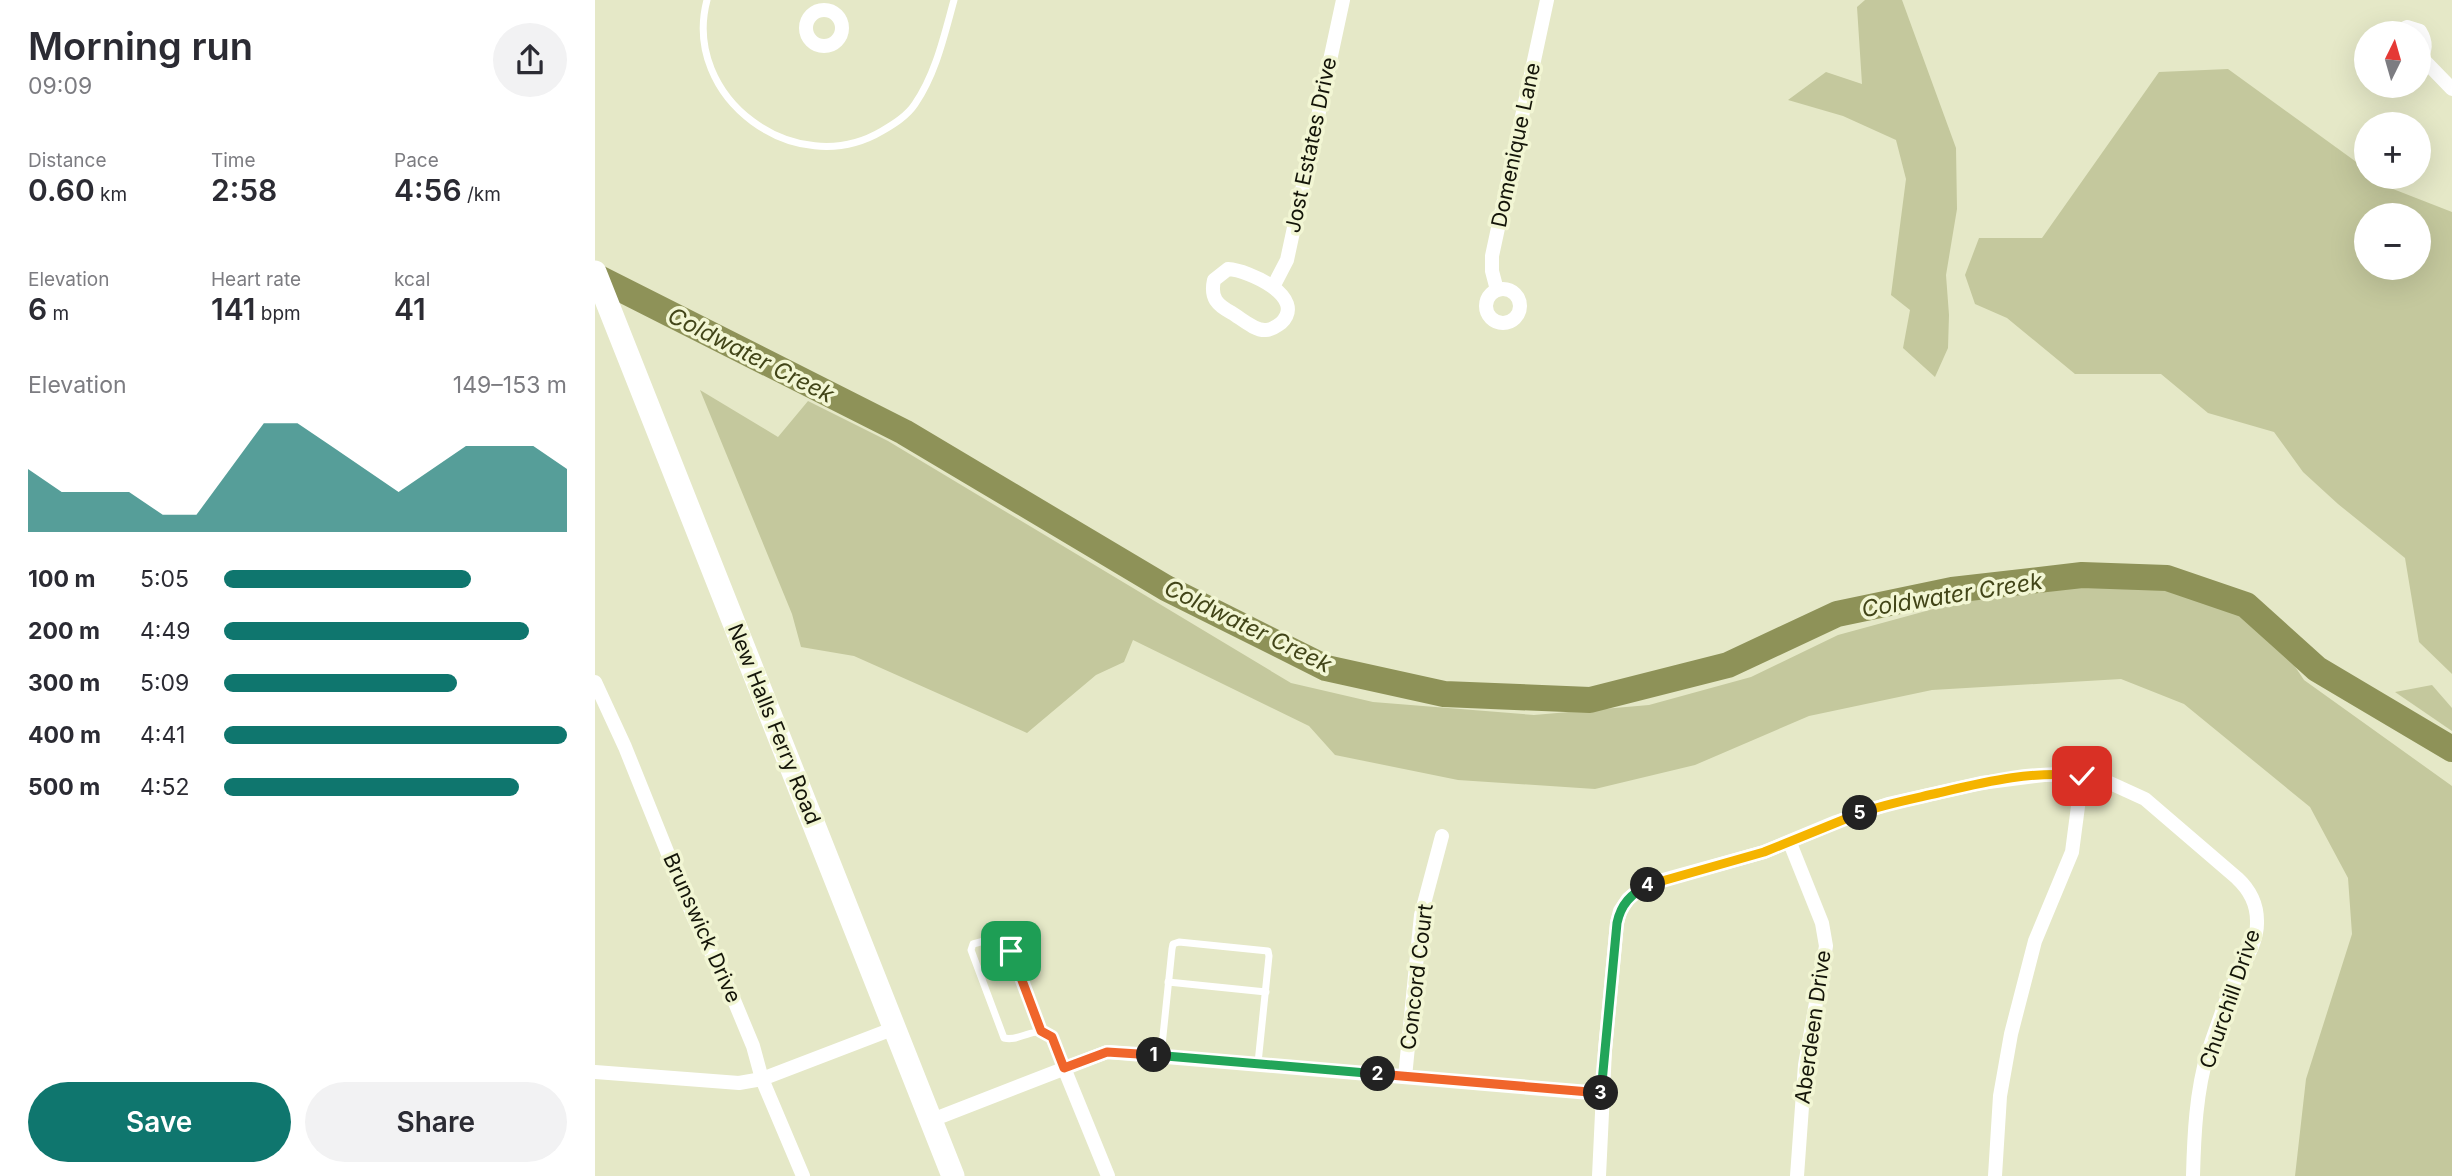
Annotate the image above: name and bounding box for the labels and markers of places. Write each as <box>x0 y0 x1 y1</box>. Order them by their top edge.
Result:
pin <box>2052 746 2112 806</box>
pin: 5 <box>1843 796 1877 830</box>
pin: 4 <box>1631 868 1665 903</box>
pin <box>981 921 1041 981</box>
pin: 1 <box>1137 1038 1171 1072</box>
pin: 2 <box>1361 1056 1395 1092</box>
pin: 3 <box>1583 1076 1619 1110</box>

